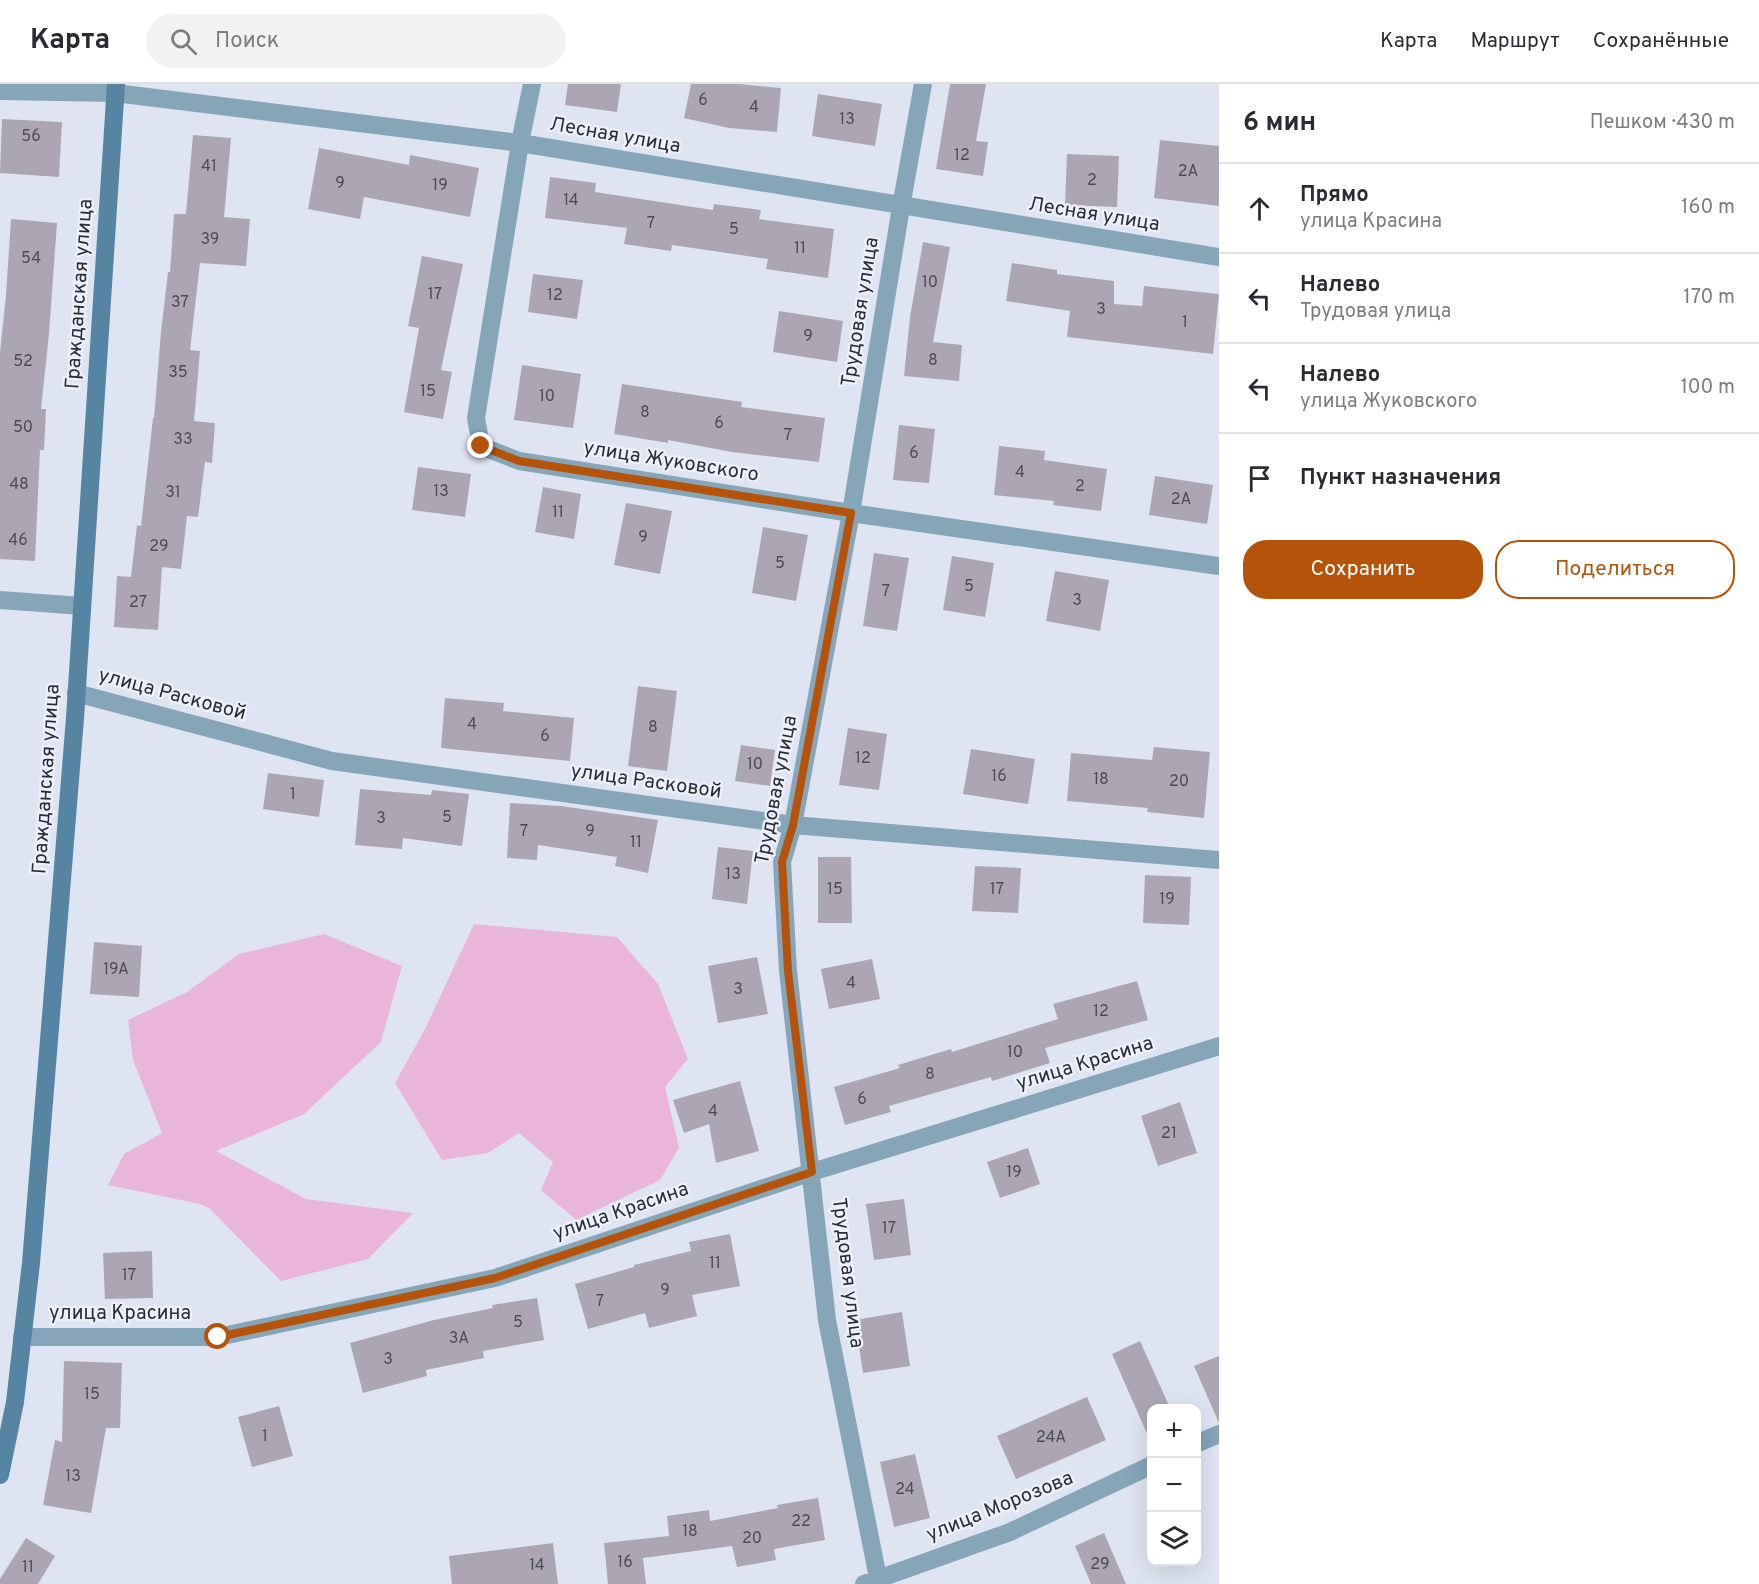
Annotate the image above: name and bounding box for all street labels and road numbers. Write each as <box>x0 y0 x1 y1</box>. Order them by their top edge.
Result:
street label: Лесная улица <box>547 112 683 160</box>
street label: Лесная улица <box>1027 192 1161 238</box>
street label: Гражданская улица <box>60 198 100 390</box>
street label: Трудовая улица <box>836 235 886 389</box>
street label: улица Жуковского <box>581 435 761 489</box>
street label: улица Расковой <box>95 663 249 727</box>
street label: Гражданская улица <box>27 683 67 875</box>
street label: Трудовая улица <box>750 713 804 867</box>
street label: улица Расковой <box>569 759 723 805</box>
street label: улица Красина <box>1013 1031 1157 1097</box>
street label: улица Красина <box>550 1177 692 1247</box>
street label: Трудовая улица <box>825 1196 869 1350</box>
street label: улица Красина <box>49 1301 191 1327</box>
street label: улица Морозова <box>923 1466 1077 1548</box>

